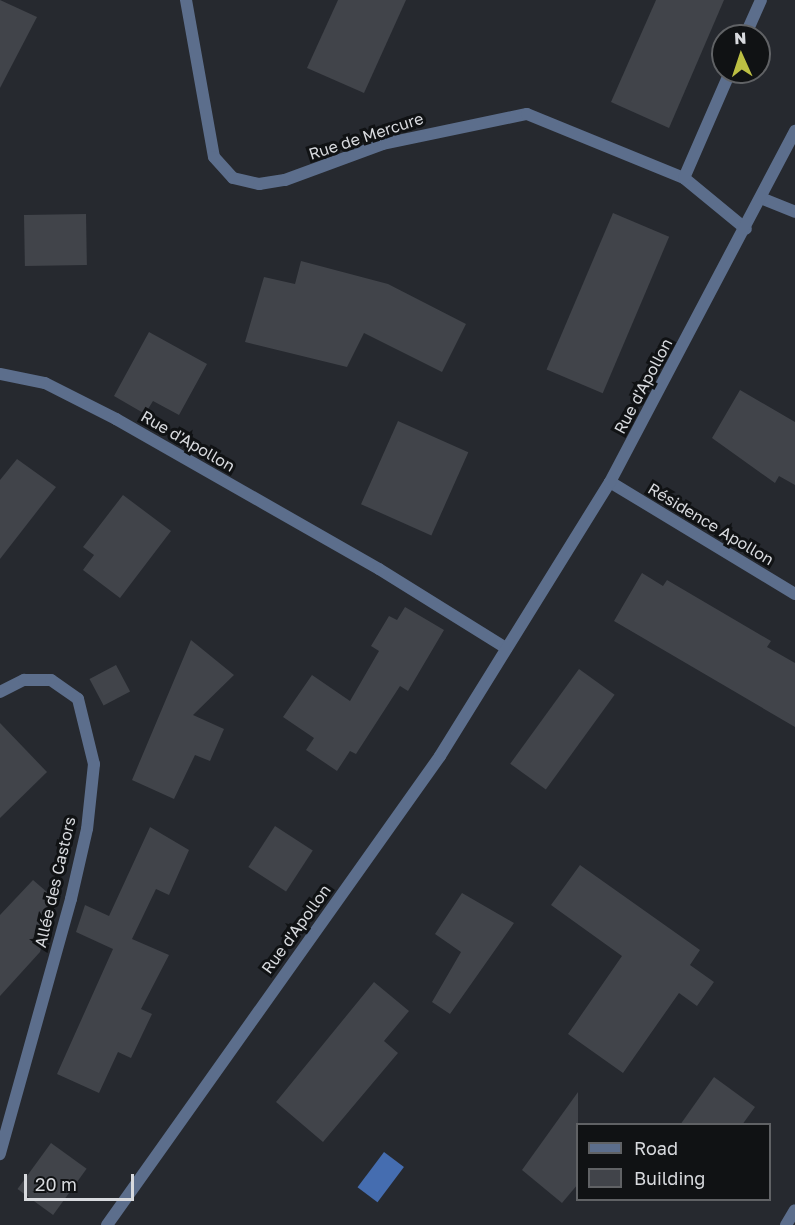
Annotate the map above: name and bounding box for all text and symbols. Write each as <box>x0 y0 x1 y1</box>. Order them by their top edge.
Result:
north arrow <box>711 24 771 84</box>
text: N <box>734 28 747 48</box>
street label: Rue de Mercure <box>306 108 426 164</box>
street label: Rue d'Apollon <box>610 335 676 437</box>
street label: Rue d'Apollon <box>138 406 238 476</box>
street label: Résidence Apollon <box>645 479 777 569</box>
street label: Allée des Castors <box>31 815 79 949</box>
street label: Rue d'Apollon <box>257 881 335 977</box>
legend <box>576 1123 771 1201</box>
text: Road <box>634 1137 678 1159</box>
scale bar <box>27 1162 136 1200</box>
text: Building <box>634 1167 705 1189</box>
text: 20 m <box>35 1173 77 1195</box>

